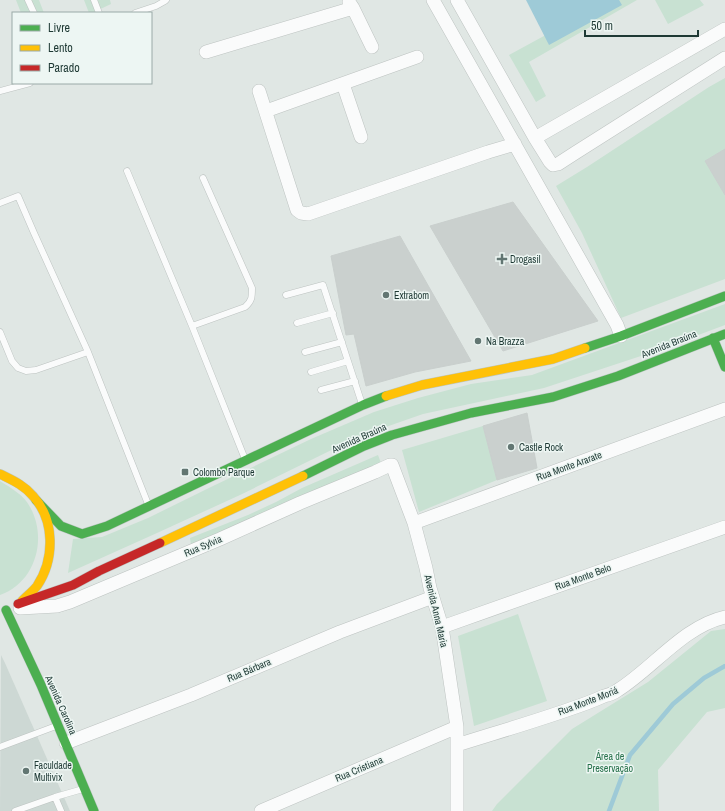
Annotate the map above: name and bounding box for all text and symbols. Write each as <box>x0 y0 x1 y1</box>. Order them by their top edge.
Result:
legend <box>12 12 152 84</box>
scale bar <box>585 12 698 38</box>
text: 50 m <box>591 18 613 34</box>
text: Livre <box>48 20 70 36</box>
text: Lento <box>48 40 73 56</box>
text: Parado <box>48 60 80 76</box>
place label: Drogasil <box>510 253 541 266</box>
marker: Drogasil <box>497 254 507 264</box>
place label: Extrabom <box>394 289 429 302</box>
marker: Extrabom <box>381 290 391 300</box>
street label: Avenida Braúna <box>638 327 699 361</box>
place label: Na Brazza <box>486 335 525 348</box>
marker: Na Brazza <box>473 336 483 346</box>
street label: Avenida Braúna <box>329 420 389 456</box>
place label: Castle Rock <box>519 441 564 454</box>
marker: Castle Rock <box>506 442 516 452</box>
street label: Rua Monte Ararate <box>534 448 604 484</box>
place label: Colombo Parque <box>193 466 255 479</box>
marker: Colombo Parque <box>180 467 190 477</box>
street label: Rua Sylvia <box>182 532 224 560</box>
street label: Rua Monte Belo <box>553 561 613 593</box>
street label: Avenida Anna Maria <box>421 572 451 649</box>
street label: Rua Bárbara <box>225 655 273 685</box>
street label: Avenida Carolina <box>42 673 80 737</box>
street label: Rua Monte Moriá <box>556 683 620 718</box>
park label: Área de Preservação <box>587 750 633 775</box>
street label: Rua Cristiana <box>333 753 385 785</box>
place label: Faculdade Multivix <box>34 759 72 784</box>
marker: Faculdade Multivix <box>21 766 31 776</box>

